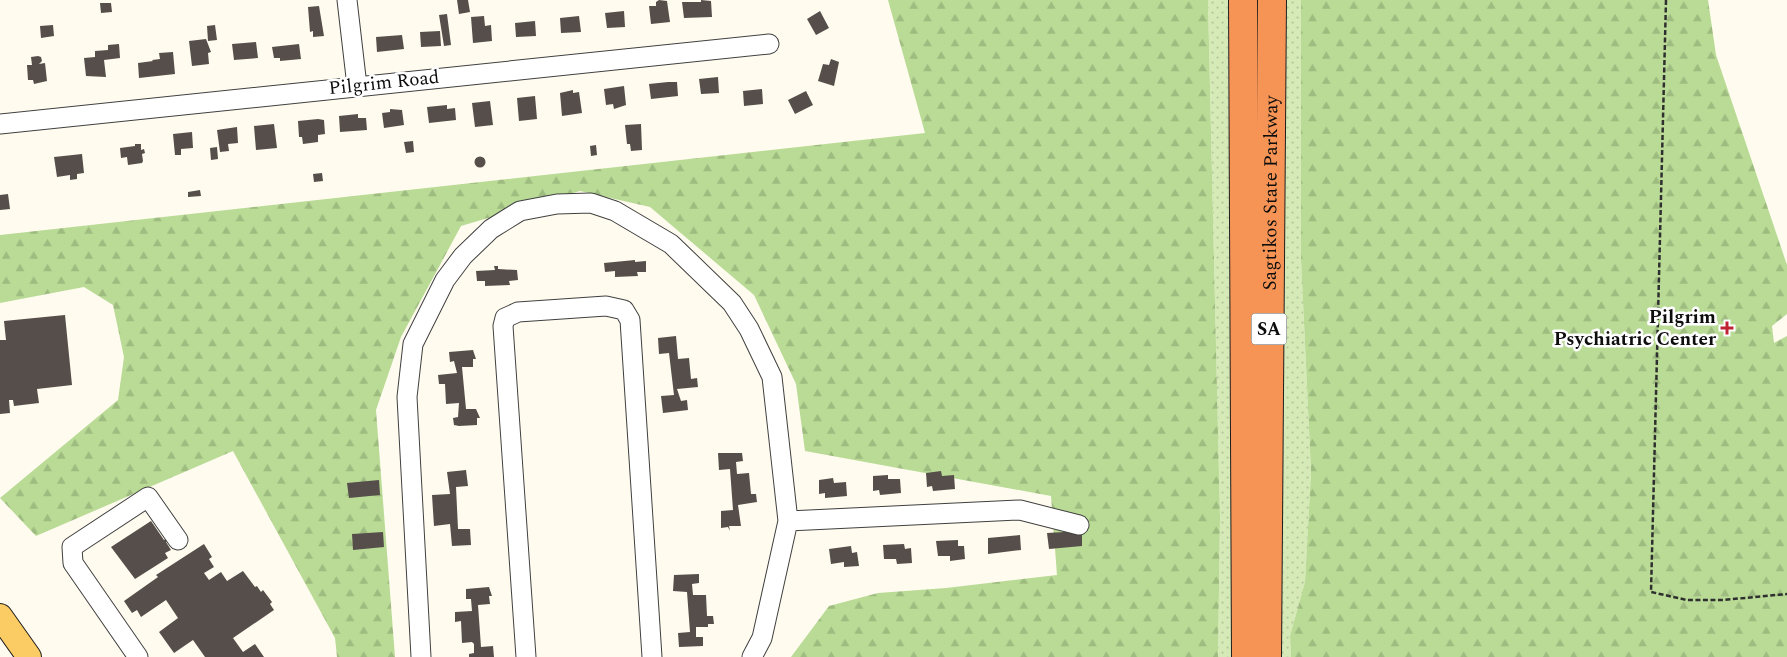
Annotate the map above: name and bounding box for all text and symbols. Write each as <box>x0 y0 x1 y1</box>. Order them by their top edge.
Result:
street label: Pilgrim Road <box>327 63 441 103</box>
street label: Sagtikos State Parkway <box>1255 94 1286 291</box>
place label: Pilgrim Psychiatric Center <box>1554 303 1717 354</box>
road number: SA <box>1252 314 1286 344</box>
marker: Pilgrim Psychiatric Center <box>1720 321 1734 335</box>

